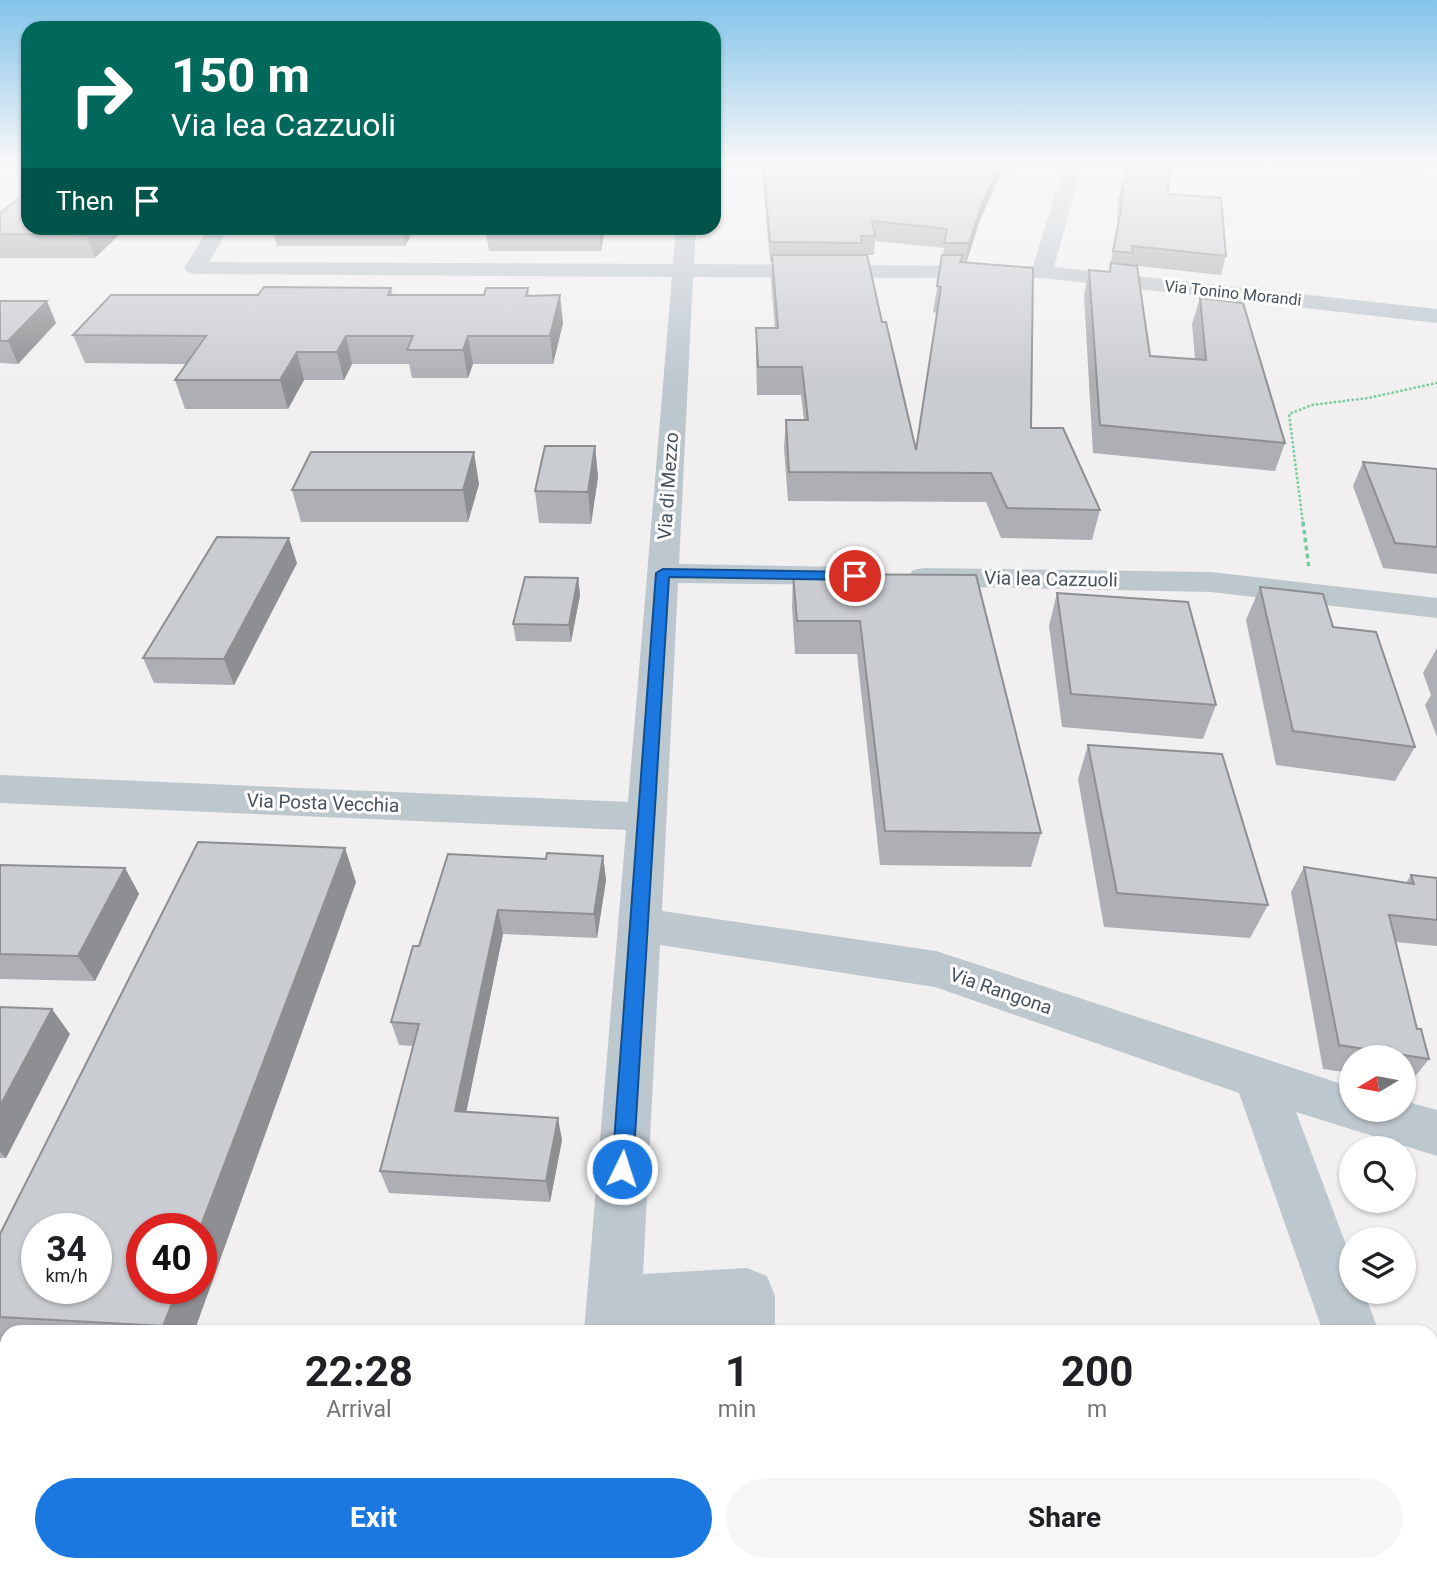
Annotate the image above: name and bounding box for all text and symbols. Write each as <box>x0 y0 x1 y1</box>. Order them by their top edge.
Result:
text: 150 m <box>171 47 310 104</box>
icon: right <box>56 49 147 140</box>
text: Via lea Cazzuoli <box>171 106 396 144</box>
icon: arrive <box>128 182 166 220</box>
text: Then <box>56 186 114 216</box>
street label: Via Tonino Morandi <box>1164 276 1302 310</box>
street label: Via di Mezzo <box>653 431 683 541</box>
pin <box>825 546 885 606</box>
icon: arrive <box>836 557 874 595</box>
street label: Via lea Cazzuoli <box>984 566 1118 592</box>
street label: Via Posta Vecchia <box>246 789 400 817</box>
street label: Via Rangona <box>947 963 1055 1019</box>
north arrow <box>1339 1045 1416 1122</box>
map controls <box>1339 1045 1416 1304</box>
position arrow <box>585 1132 659 1206</box>
button: search <box>1339 1136 1416 1213</box>
speed limit sign: 40 <box>126 1213 217 1304</box>
button: layers <box>1339 1227 1416 1304</box>
text: 34 <box>46 1229 87 1270</box>
text: km/h <box>45 1265 88 1286</box>
text: 22:28 <box>305 1347 413 1396</box>
text: 1 <box>725 1347 749 1396</box>
text: 200 <box>1061 1347 1133 1396</box>
text: Arrival <box>326 1396 392 1423</box>
text: min <box>718 1396 756 1423</box>
text: m <box>1087 1396 1107 1423</box>
button: Exit <box>35 1478 712 1558</box>
button: Share <box>726 1478 1403 1558</box>

